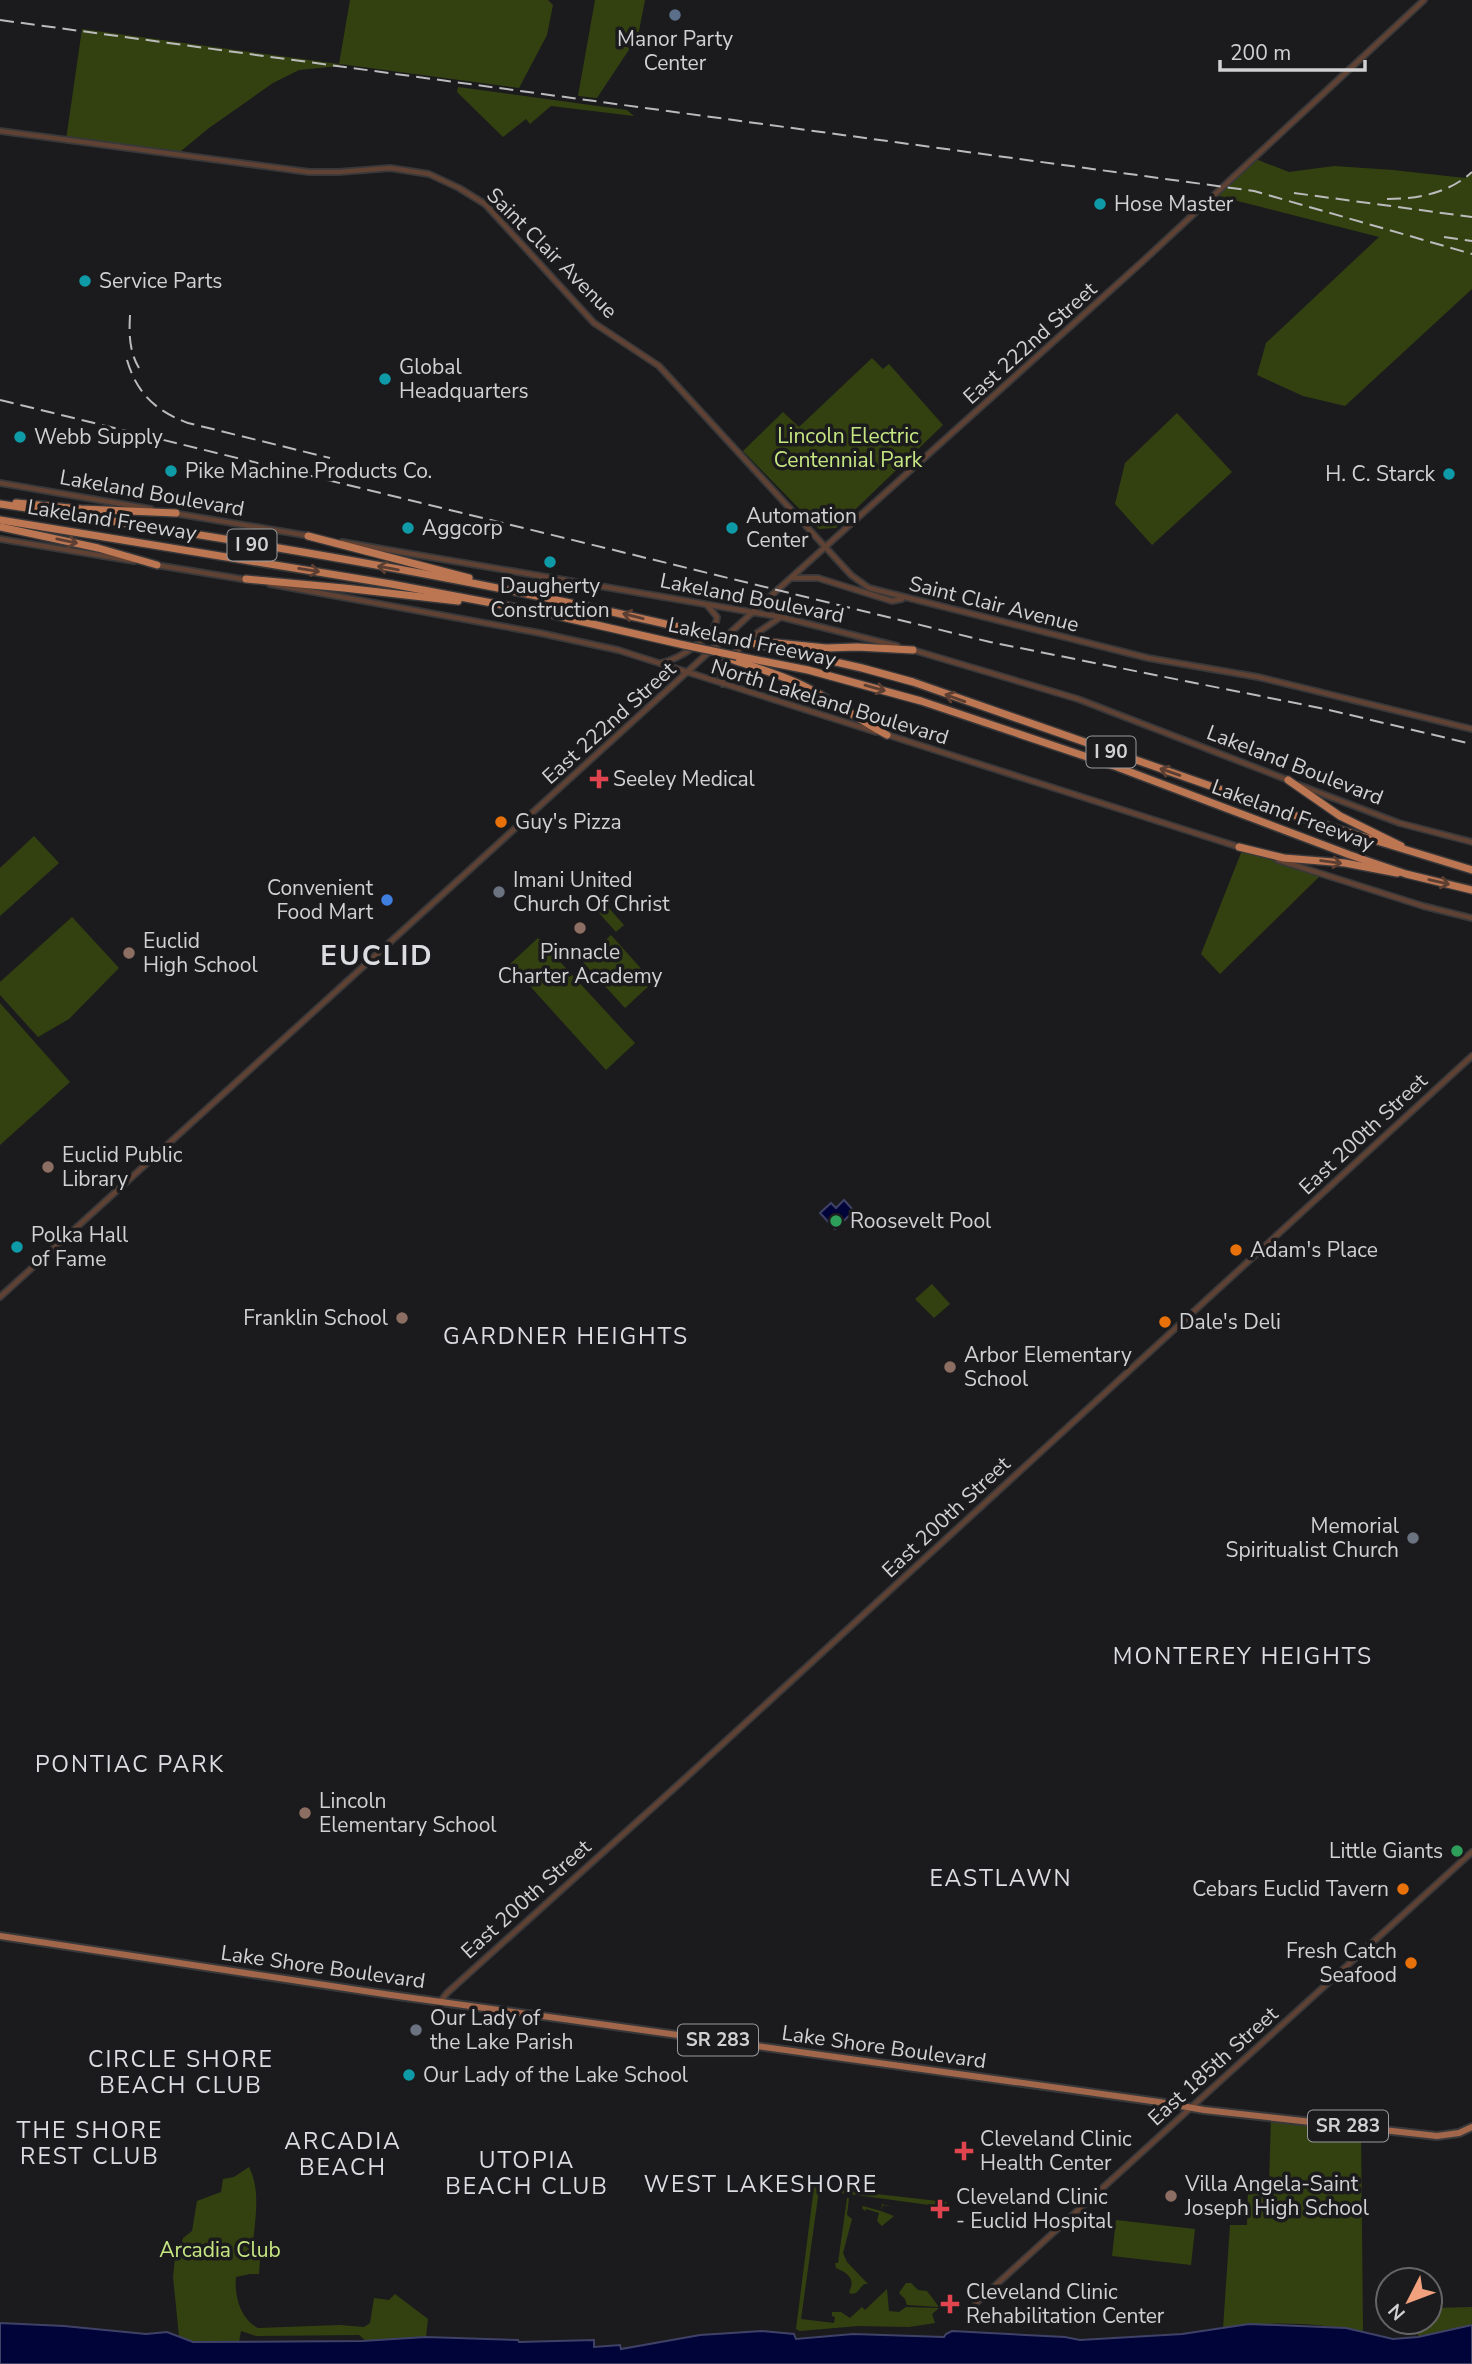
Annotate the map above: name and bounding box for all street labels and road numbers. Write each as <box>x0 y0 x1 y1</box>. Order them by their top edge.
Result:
street label: Saint Clair Avenue <box>480 181 624 325</box>
street label: East 222nd Street <box>957 275 1103 410</box>
street label: Lakeland Boulevard <box>57 463 247 523</box>
street label: Lakeland Freeway <box>25 493 199 547</box>
road number: I 90 <box>228 530 276 560</box>
street label: Lakeland Boulevard <box>658 566 846 630</box>
street label: Saint Clair Avenue <box>906 569 1082 639</box>
street label: Lakeland Freeway <box>665 611 839 674</box>
street label: North Lakeland Boulevard <box>708 653 952 751</box>
street label: East 222nd Street <box>536 655 682 790</box>
street label: Lakeland Boulevard <box>1203 718 1387 812</box>
road number: I 90 <box>1086 736 1136 768</box>
street label: Lakeland Freeway <box>1208 773 1378 857</box>
street label: East 200th Street <box>1293 1067 1434 1201</box>
street label: East 200th Street <box>876 1450 1017 1584</box>
street label: East 200th Street <box>455 1833 597 1965</box>
street label: Lake Shore Boulevard <box>219 1939 427 1995</box>
street label: East 185th Street <box>1142 2000 1284 2132</box>
street label: Lake Shore Boulevard <box>780 2019 988 2075</box>
road number: SR 283 <box>678 2024 758 2056</box>
road number: SR 283 <box>1308 2110 1388 2142</box>

